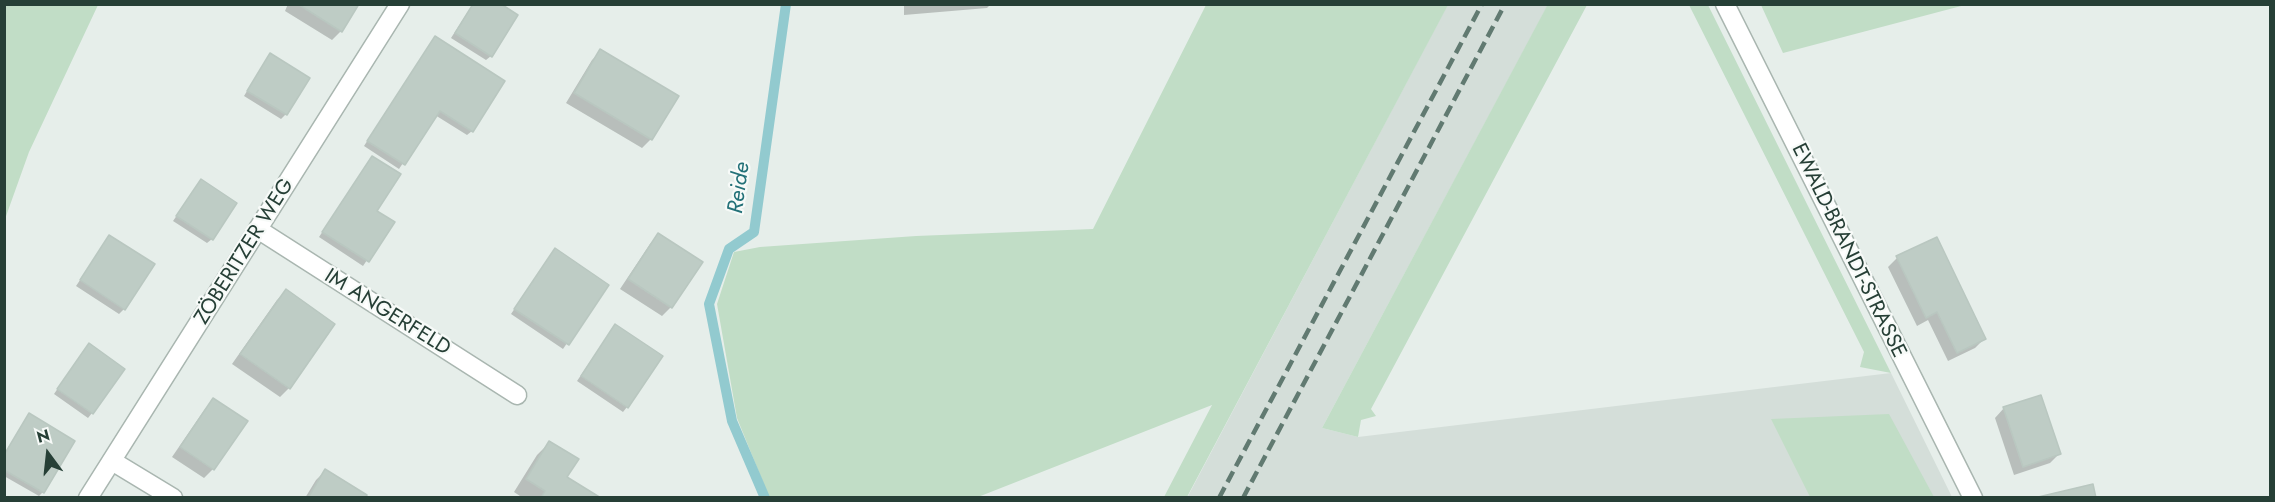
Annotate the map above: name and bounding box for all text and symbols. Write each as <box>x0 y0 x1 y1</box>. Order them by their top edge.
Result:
street label: EWALD-BRANDT-STRASSE <box>1785 140 1911 362</box>
water label: Reide <box>723 161 757 215</box>
street label: ZÖBERITZER WEG <box>190 174 300 330</box>
street label: IM ANGERFELD <box>319 264 455 362</box>
text: N <box>34 423 52 449</box>
north arrow <box>18 424 78 484</box>

